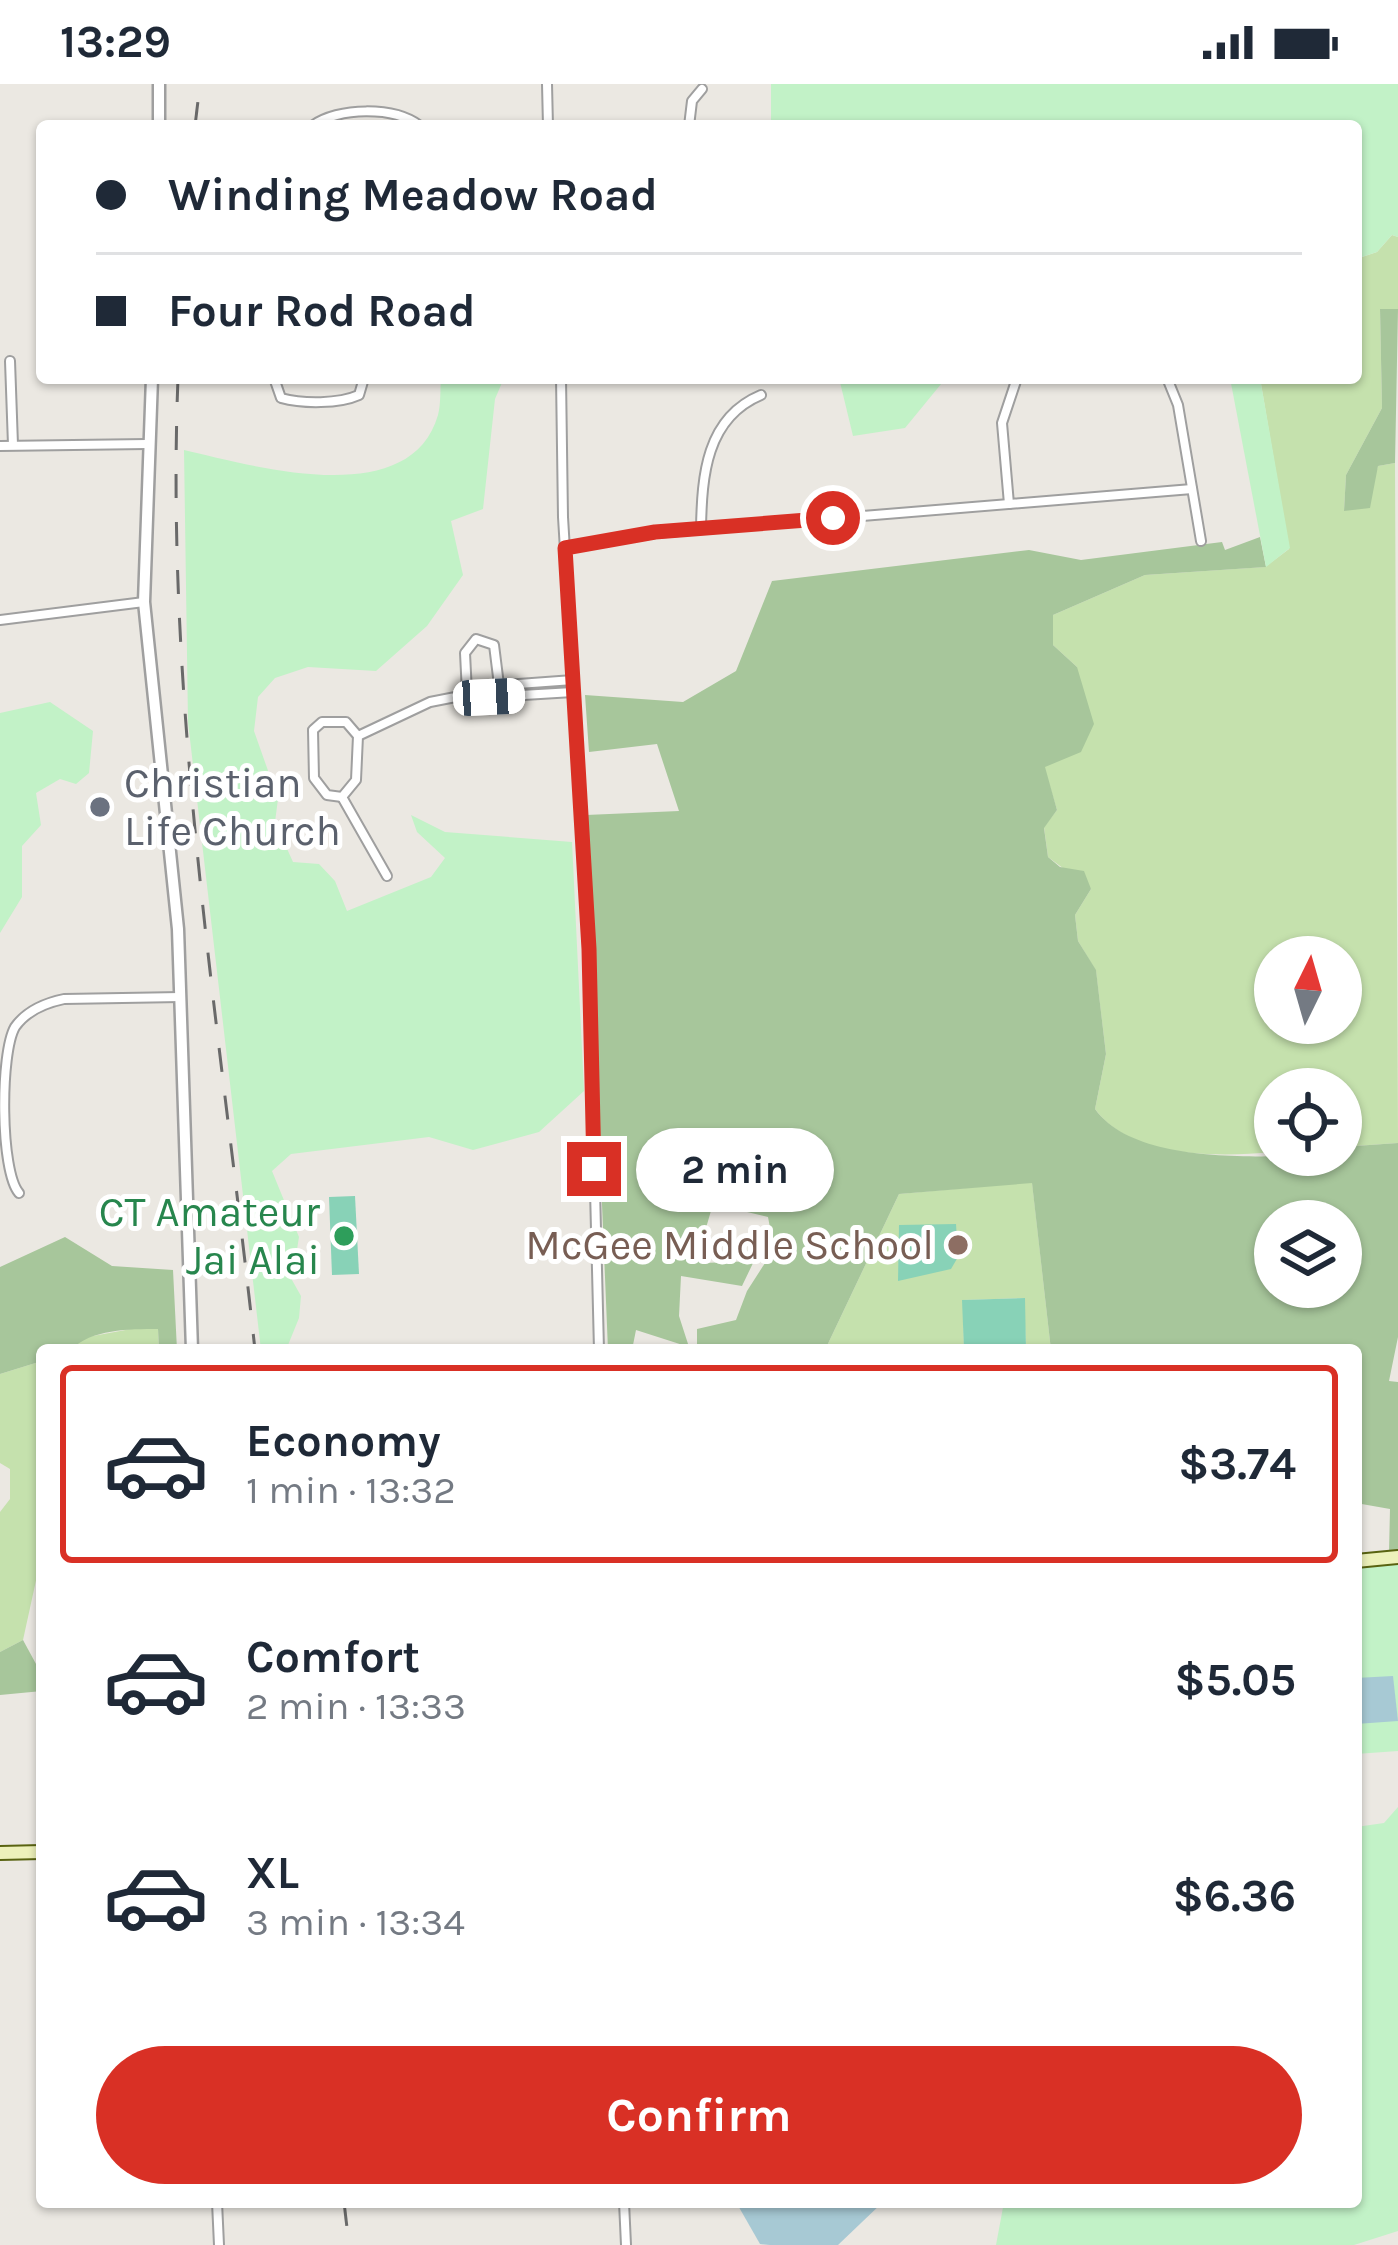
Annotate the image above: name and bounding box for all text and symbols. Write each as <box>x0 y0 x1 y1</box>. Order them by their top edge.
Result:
text: 13:29 <box>60 16 171 68</box>
text: Winding Meadow Road <box>168 169 658 221</box>
text: Four Rod Road <box>168 285 476 337</box>
route start <box>806 491 860 545</box>
car <box>452 677 526 717</box>
place label: Christian Life Church <box>124 758 341 856</box>
marker: Christian Life Church <box>87 794 113 820</box>
north arrow <box>1254 936 1362 1044</box>
map controls <box>1254 936 1362 1308</box>
button: locate <box>1254 1068 1362 1176</box>
callout: 2 min <box>636 1127 834 1211</box>
route end <box>567 1142 621 1196</box>
text: 2 min <box>681 1147 789 1193</box>
place label: CT Amateur Jai Alai <box>99 1187 321 1285</box>
button: layers <box>1254 1200 1362 1308</box>
place label: McGee Middle School <box>525 1220 934 1270</box>
marker: CT Amateur Jai Alai <box>331 1223 357 1249</box>
marker: McGee Middle School <box>945 1232 971 1258</box>
icon: car <box>102 1410 210 1518</box>
text: Economy <box>246 1415 441 1467</box>
text: $3.74 <box>1178 1438 1296 1490</box>
text: 1 min · 13:32 <box>246 1467 456 1513</box>
icon: car <box>102 1626 210 1734</box>
text: Comfort <box>246 1631 420 1683</box>
text: $5.05 <box>1174 1654 1296 1706</box>
text: 2 min · 13:33 <box>246 1683 466 1729</box>
icon: car <box>102 1842 210 1950</box>
text: XL <box>246 1847 299 1899</box>
text: $6.36 <box>1173 1870 1296 1922</box>
text: 3 min · 13:34 <box>246 1899 465 1945</box>
button: Confirm <box>96 2046 1302 2184</box>

